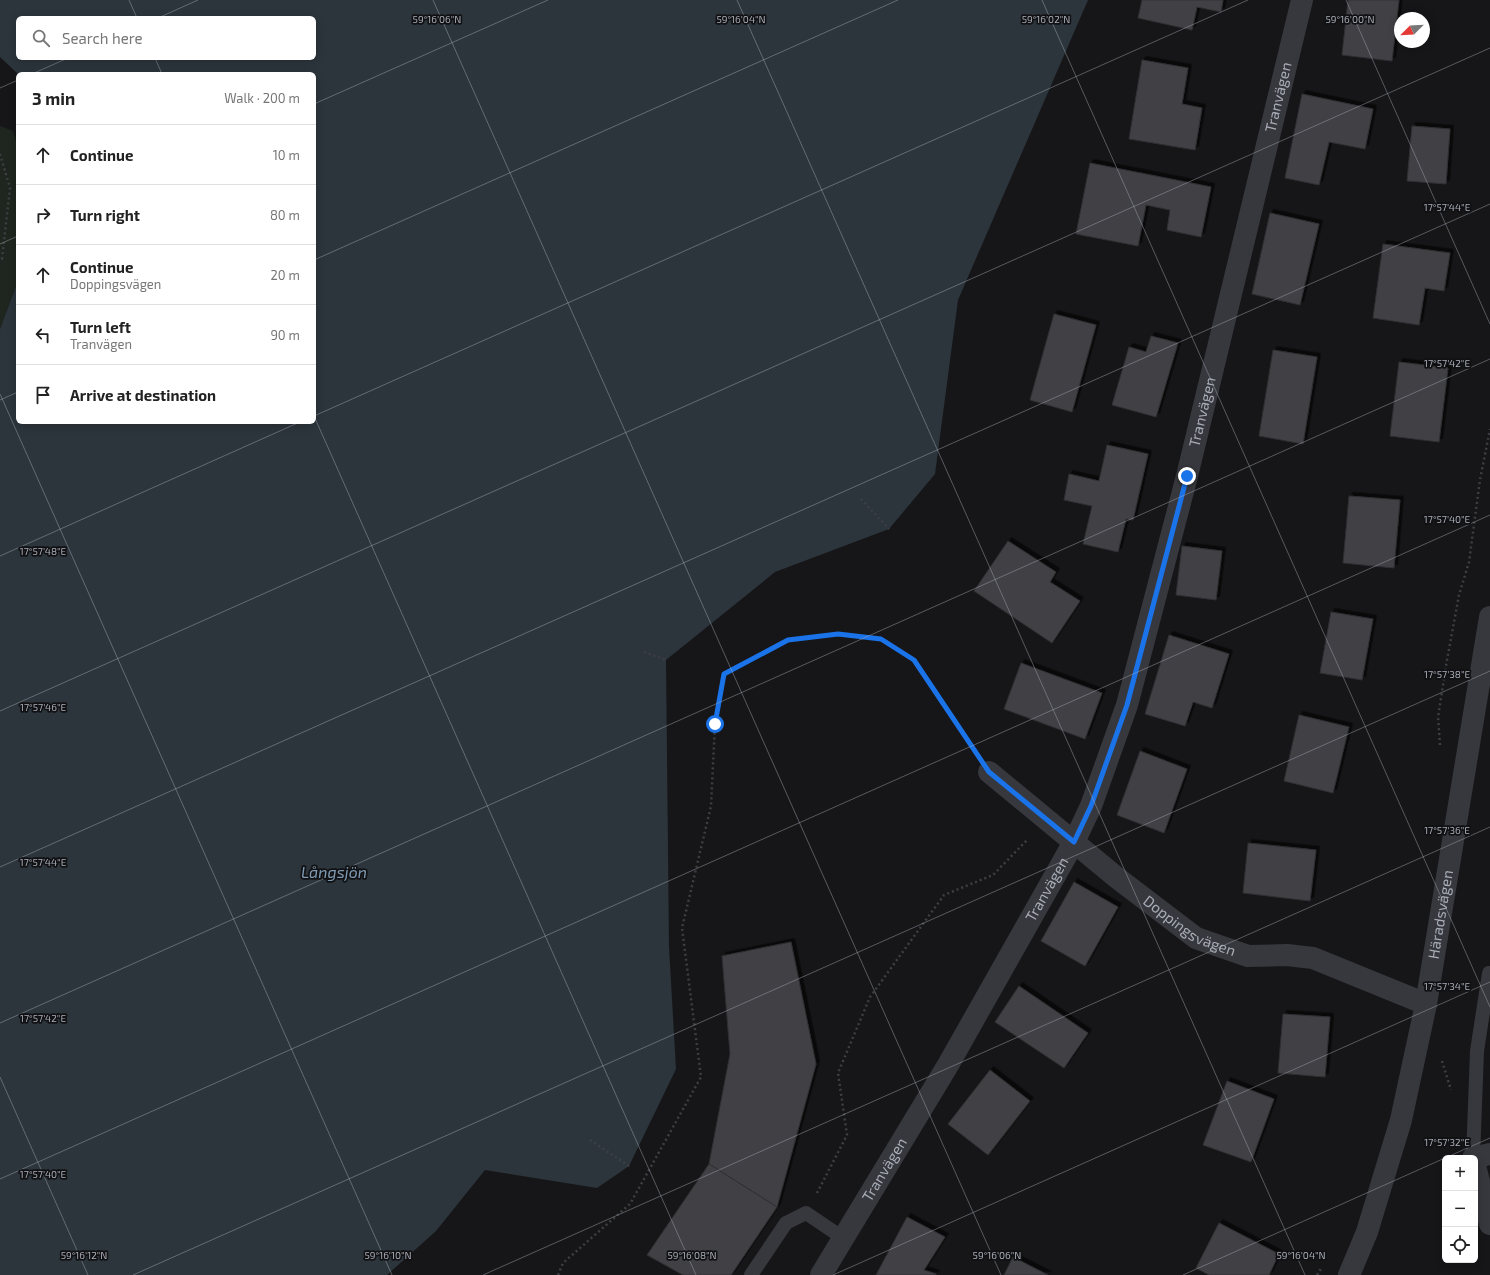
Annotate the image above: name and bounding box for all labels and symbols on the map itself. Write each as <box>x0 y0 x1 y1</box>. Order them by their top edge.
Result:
north arrow <box>1394 12 1430 48</box>
text: 59°16'06"N <box>413 13 461 25</box>
text: 59°16'04"N <box>716 13 766 25</box>
text: 59°16'02"N <box>1022 13 1070 25</box>
text: 59°16'00"N <box>1325 13 1375 25</box>
street label: Tranvägen <box>1260 60 1295 134</box>
text: 17°57'44"E <box>1424 201 1471 213</box>
text: 17°57'42"E <box>1424 357 1470 369</box>
street label: Tranvägen <box>1184 375 1219 449</box>
route end <box>1178 467 1196 485</box>
text: 17°57'40"E <box>1424 513 1471 525</box>
text: 17°57'48"E <box>20 545 67 557</box>
text: 17°57'38"E <box>1424 668 1470 680</box>
text: 17°57'46"E <box>20 701 66 713</box>
route start <box>706 715 724 733</box>
text: 17°57'36"E <box>1424 824 1470 836</box>
street label: Tranvägen <box>1021 853 1072 925</box>
text: 17°57'44"E <box>20 856 67 868</box>
water label: Långsjön <box>301 862 367 882</box>
street label: Häradsvägen <box>1424 869 1456 960</box>
street label: Doppingsvägen <box>1140 891 1238 959</box>
text: 17°57'34"E <box>1424 980 1470 992</box>
text: 17°57'42"E <box>20 1012 66 1024</box>
street label: Tranvägen <box>858 1134 910 1205</box>
text: 17°57'32"E <box>1424 1136 1470 1148</box>
text: 17°57'40"E <box>20 1168 67 1180</box>
text: 59°16'12"N <box>61 1249 107 1261</box>
text: 59°16'10"N <box>364 1249 412 1261</box>
text: 59°16'08"N <box>667 1249 717 1261</box>
text: 59°16'06"N <box>973 1249 1021 1261</box>
text: 59°16'04"N <box>1276 1249 1326 1261</box>

